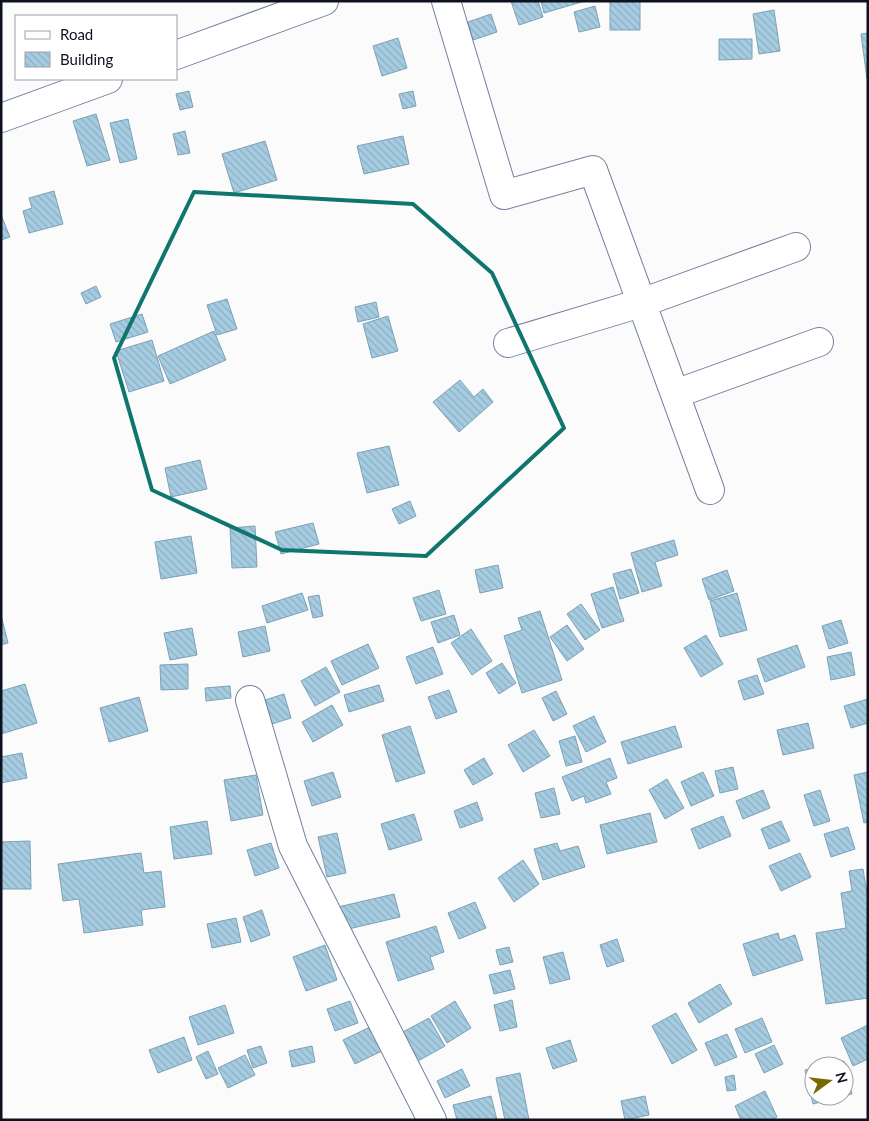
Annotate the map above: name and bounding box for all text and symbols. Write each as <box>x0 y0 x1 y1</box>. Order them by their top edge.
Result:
legend <box>15 15 178 80</box>
text: Road <box>60 25 93 43</box>
text: Building <box>60 50 113 68</box>
north arrow <box>804 1056 854 1106</box>
text: N <box>832 1070 852 1085</box>

